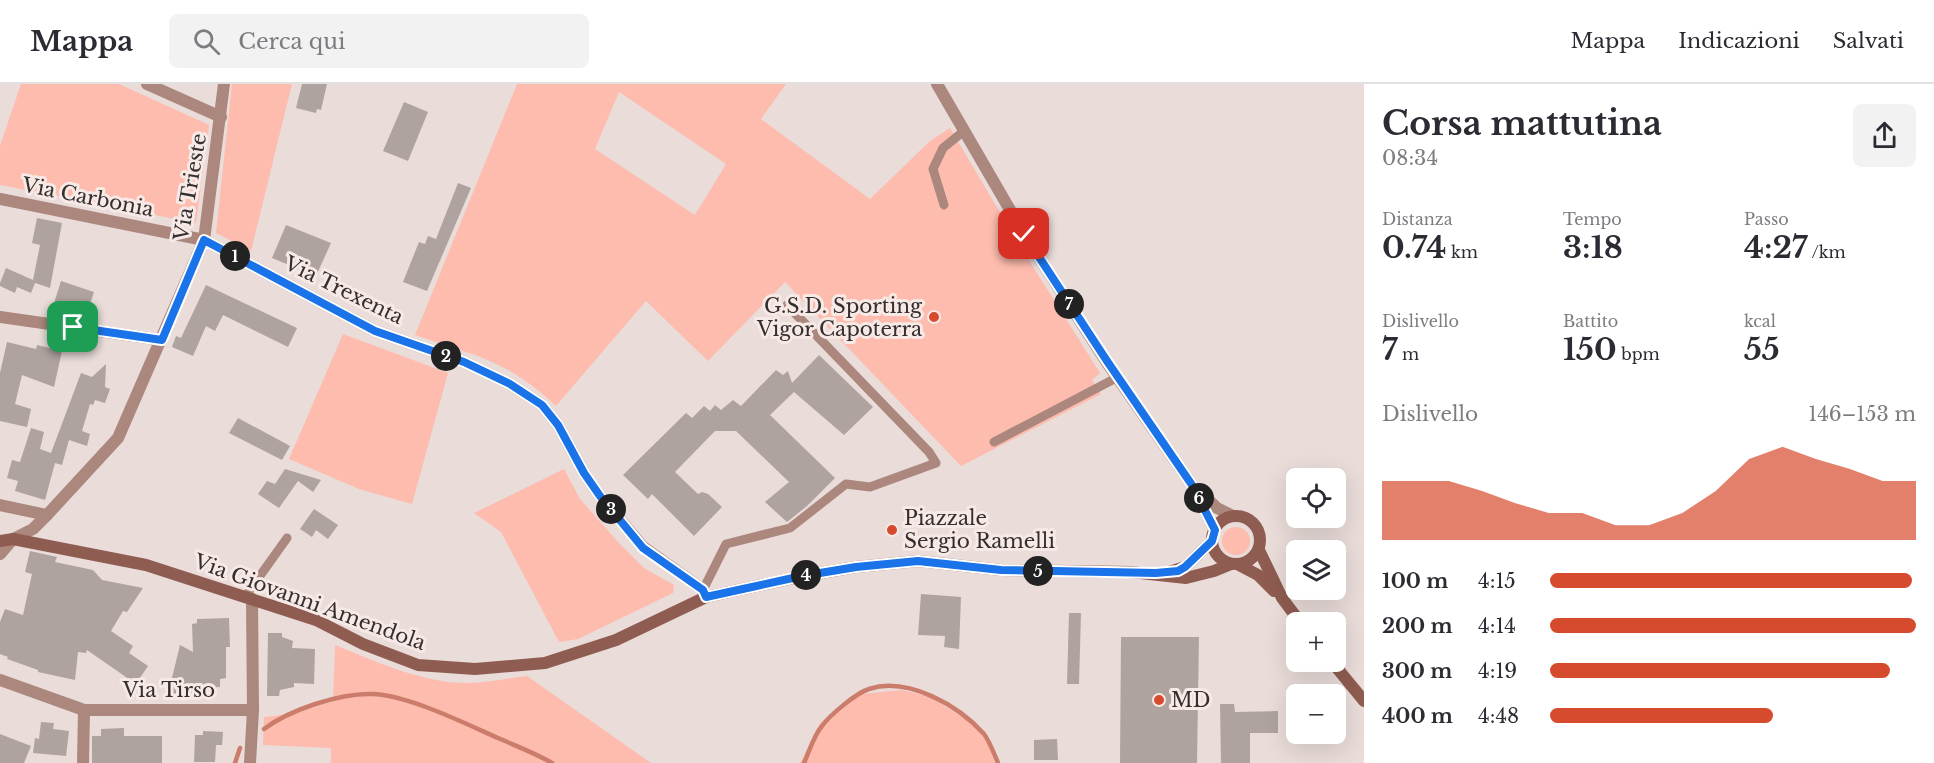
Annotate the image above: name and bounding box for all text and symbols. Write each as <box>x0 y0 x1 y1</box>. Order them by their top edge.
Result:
search box <box>169 14 589 68</box>
text: Mappa <box>30 24 133 59</box>
icon: search <box>190 25 223 58</box>
text: Cerca qui <box>238 28 345 55</box>
text: Mappa <box>1570 28 1645 54</box>
text: Indicazioni <box>1678 28 1800 54</box>
text: Salvati <box>1833 28 1904 54</box>
text: Corsa mattutina <box>1382 103 1662 144</box>
button: share <box>1853 104 1916 167</box>
street label: Via Trieste <box>169 131 211 244</box>
text: 08:34 <box>1382 146 1438 170</box>
street label: Via Carbonia <box>19 172 157 222</box>
pin <box>998 208 1049 259</box>
text: Distanza <box>1382 209 1453 229</box>
text: Tempo <box>1563 209 1622 229</box>
text: Passo <box>1744 209 1789 229</box>
icon: check <box>1007 217 1040 250</box>
text: 0.74 <box>1382 229 1446 266</box>
text: 3:18 <box>1563 229 1623 266</box>
text: 4:27 <box>1744 229 1807 266</box>
pin: 1 <box>220 241 250 271</box>
text: km <box>1446 242 1478 262</box>
text: /km <box>1807 242 1846 262</box>
text: 1 <box>232 246 238 266</box>
street label: Via Trexenta <box>280 250 408 330</box>
pin: 7 <box>1054 289 1084 319</box>
place label: G.S.D. Sporting Vigor Capoterra <box>756 294 923 341</box>
text: 7 <box>1065 294 1073 314</box>
pin <box>47 301 98 352</box>
icon: arrive <box>56 310 89 343</box>
marker: G.S.D. Sporting Vigor Capoterra <box>927 310 941 324</box>
text: Dislivello <box>1382 311 1459 331</box>
text: Battito <box>1563 311 1618 331</box>
text: kcal <box>1744 311 1776 331</box>
text: 7 <box>1382 331 1397 368</box>
text: 150 <box>1563 331 1617 368</box>
text: 55 <box>1744 331 1780 368</box>
pin: 2 <box>431 341 461 371</box>
text: m <box>1397 344 1419 364</box>
text: bpm <box>1617 344 1660 364</box>
text: 2 <box>441 346 451 366</box>
text: Dislivello <box>1382 402 1478 426</box>
text: 146–153 m <box>1808 402 1916 426</box>
map controls <box>1286 468 1346 744</box>
button: locate <box>1286 468 1346 528</box>
pin: 6 <box>1184 483 1214 513</box>
text: 6 <box>1194 488 1204 508</box>
pin: 3 <box>596 494 626 524</box>
text: 3 <box>606 499 616 519</box>
place label: Piazzale Sergio Ramelli <box>904 506 1055 553</box>
marker: Piazzale Sergio Ramelli <box>885 523 899 537</box>
button: layers <box>1286 540 1346 600</box>
street label: Via Giovanni Amendola <box>190 549 430 655</box>
pin: 5 <box>1023 556 1053 586</box>
pin: 4 <box>791 560 821 590</box>
text: 5 <box>1033 561 1043 581</box>
text: 4 <box>801 565 811 585</box>
text: 100 m <box>1382 569 1448 593</box>
text: 4:15 <box>1478 569 1516 593</box>
button: + <box>1286 612 1346 672</box>
text: 200 m <box>1382 614 1453 638</box>
text: 4:14 <box>1478 614 1516 638</box>
text: 300 m <box>1382 659 1452 683</box>
text: 4:19 <box>1478 659 1517 683</box>
street label: Via Tirso <box>122 678 215 702</box>
button: − <box>1286 684 1346 744</box>
place label: MD <box>1171 688 1210 712</box>
marker: MD <box>1152 693 1166 707</box>
text: 400 m <box>1382 704 1453 728</box>
text: 4:48 <box>1478 704 1519 728</box>

